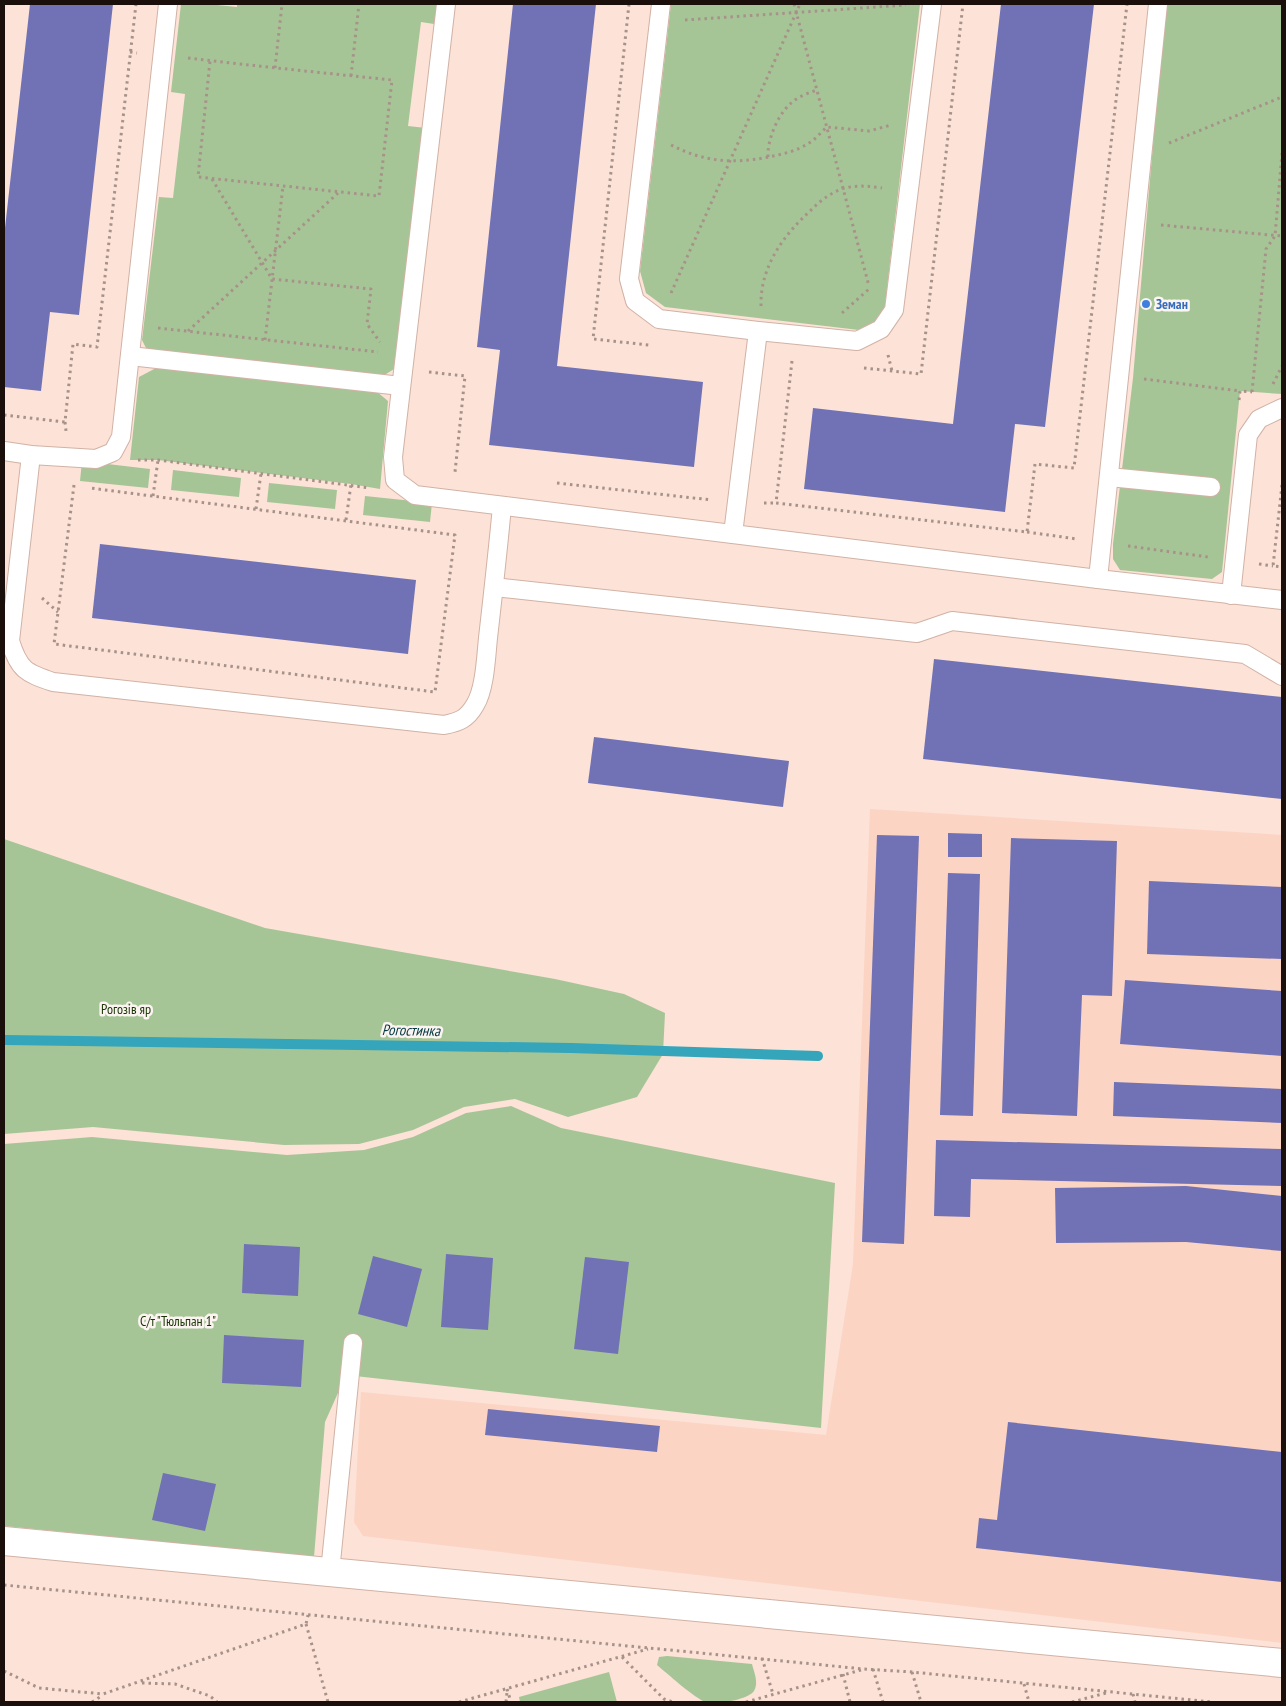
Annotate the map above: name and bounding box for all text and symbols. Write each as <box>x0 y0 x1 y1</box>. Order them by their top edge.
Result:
place label: Земан <box>1156 295 1188 313</box>
marker: Земан <box>1140 298 1152 310</box>
park label: Рогозів яр <box>101 1000 151 1018</box>
water label: Рогостинка <box>382 1020 441 1040</box>
park label: С/т "Тюльпан 1" <box>140 1312 216 1330</box>

